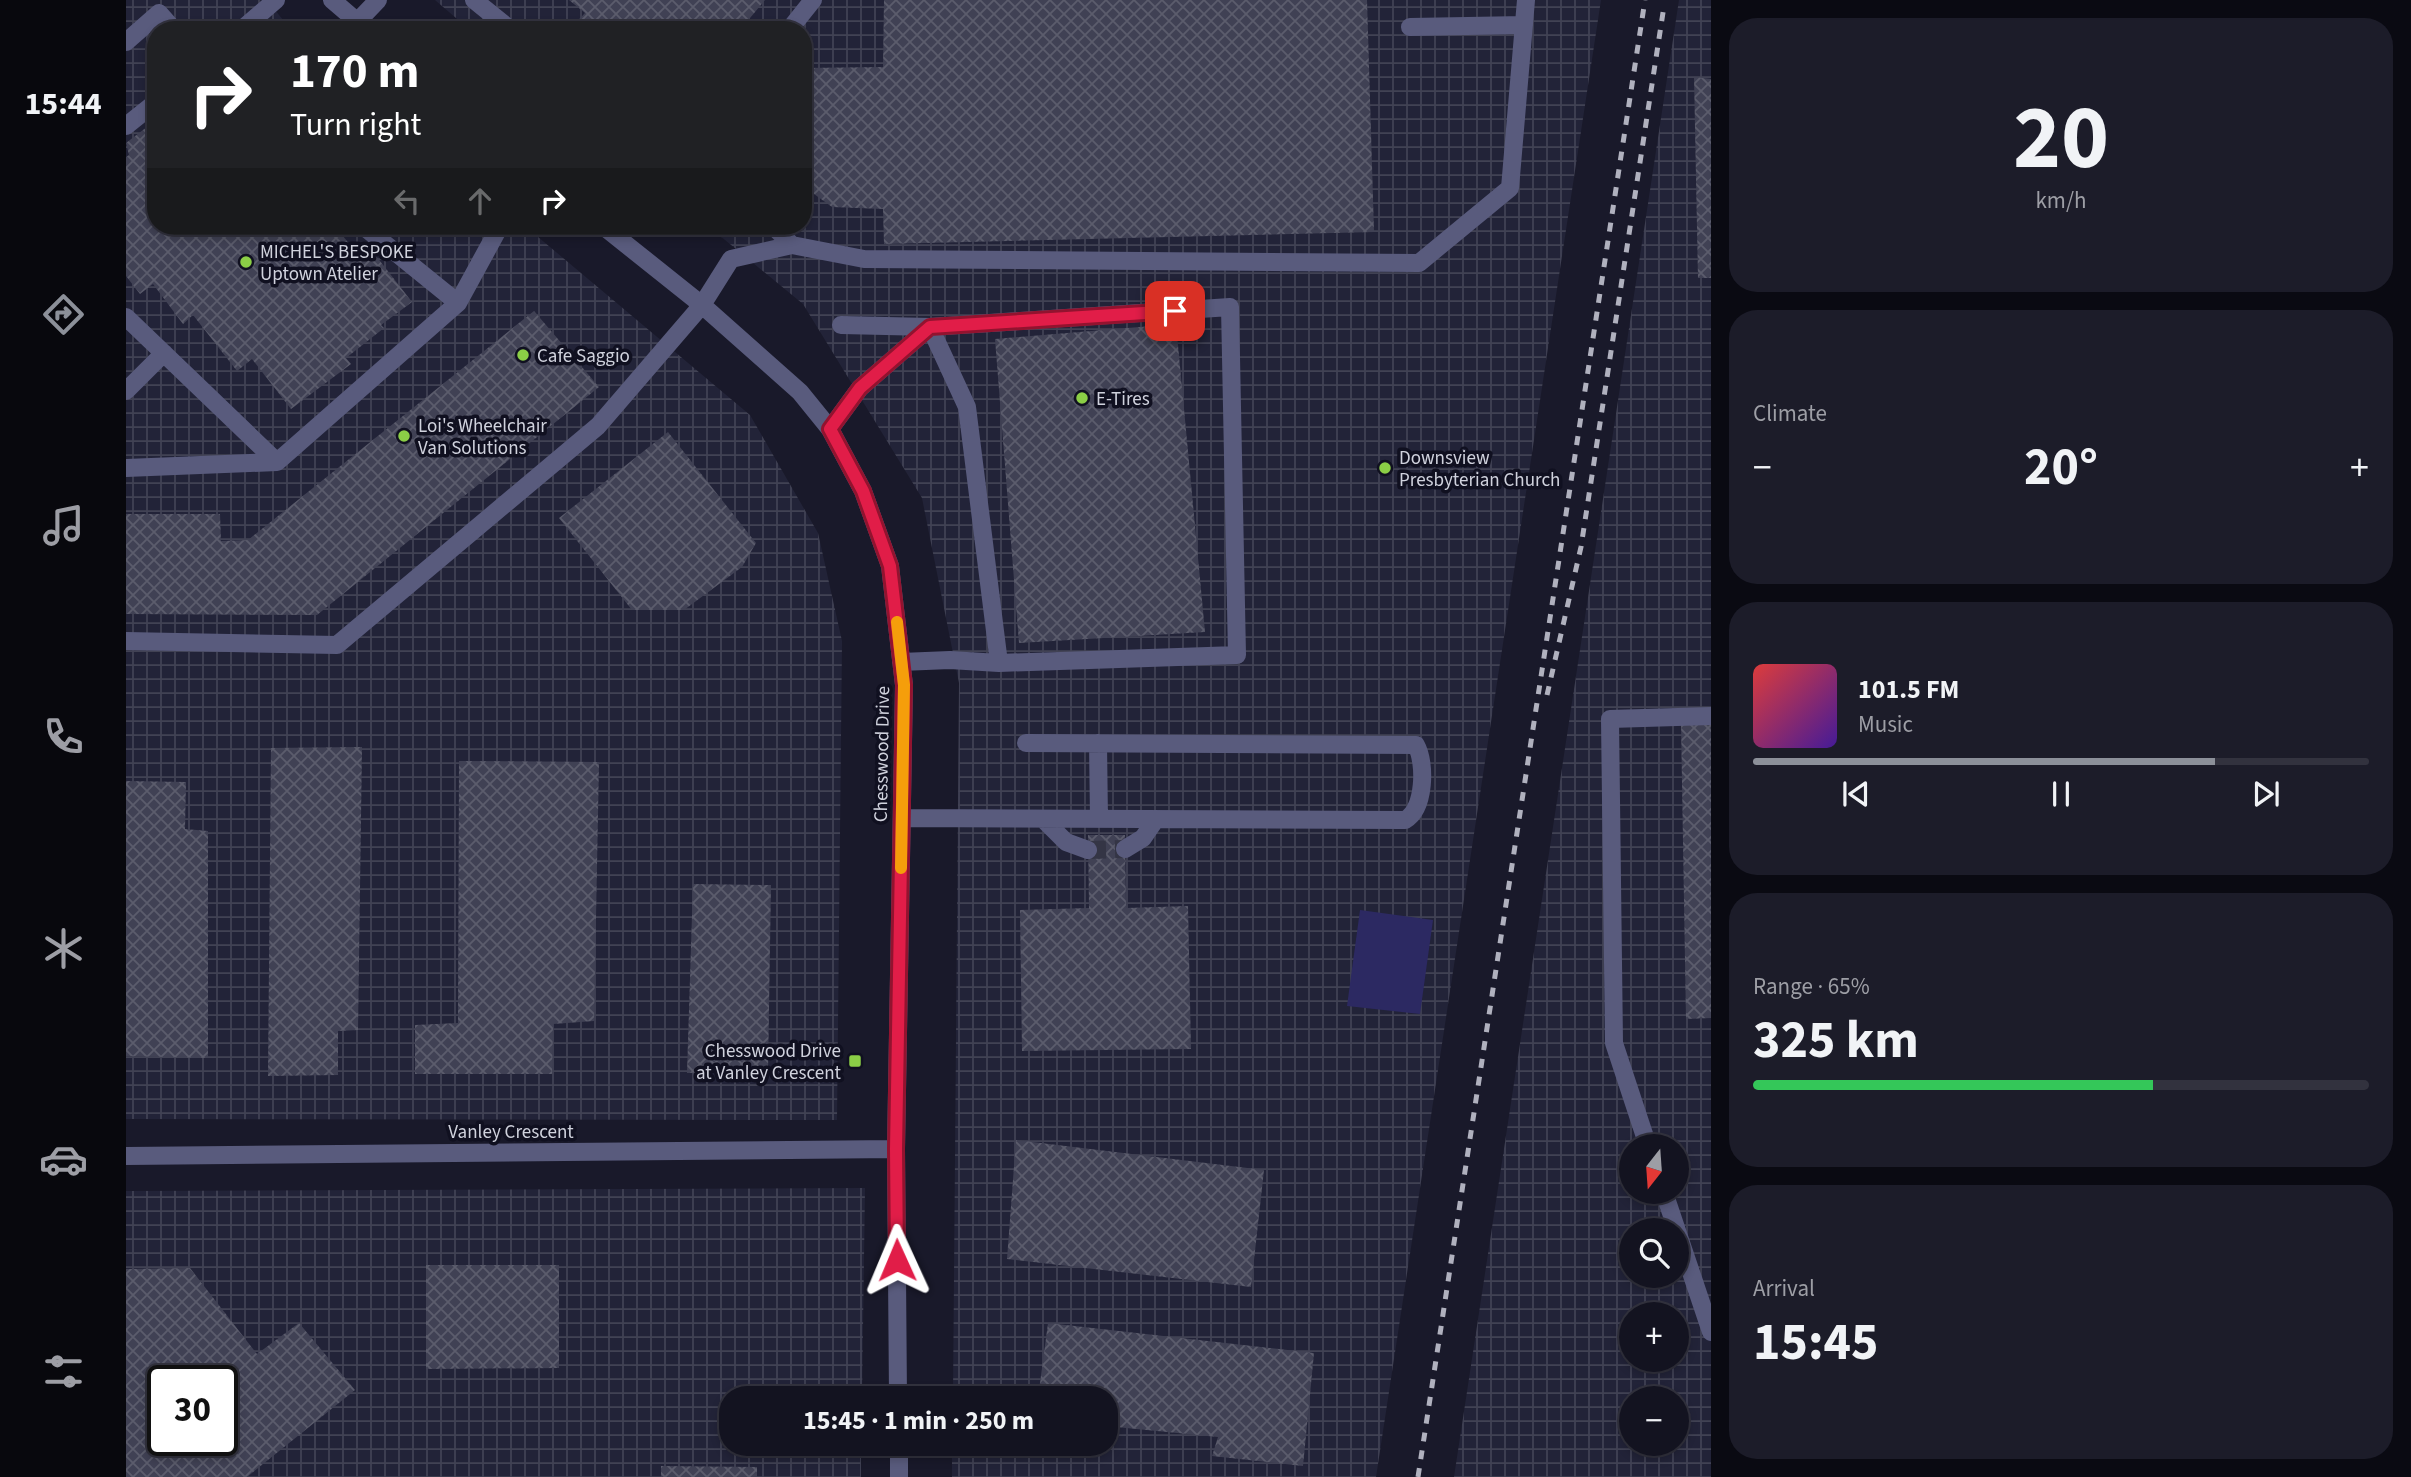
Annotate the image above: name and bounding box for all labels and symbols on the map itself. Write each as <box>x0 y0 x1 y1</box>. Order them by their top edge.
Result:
place label: MICHEL'S BESPOKE Uptown Atelier <box>260 239 414 288</box>
marker: MICHEL'S BESPOKE Uptown Atelier <box>238 254 254 270</box>
pin <box>1145 281 1205 341</box>
place label: Cafe Saggio <box>537 343 630 370</box>
marker: Cafe Saggio <box>515 347 531 363</box>
place label: E-Tires <box>1096 386 1150 413</box>
marker: E-Tires <box>1074 390 1090 406</box>
place label: Loi's Wheelchair Van Solutions <box>418 413 547 462</box>
marker: Loi's Wheelchair Van Solutions <box>396 428 412 444</box>
place label: Downsview Presbyterian Church <box>1399 445 1560 494</box>
marker: Downsview Presbyterian Church <box>1377 460 1393 476</box>
street label: Chesswood Drive <box>868 686 897 822</box>
place label: Chesswood Drive at Vanley Crescent <box>696 1038 842 1087</box>
marker: Chesswood Drive at Vanley Crescent <box>847 1053 863 1069</box>
street label: Vanley Crescent <box>448 1119 574 1146</box>
north arrow <box>1619 1134 1689 1204</box>
position arrow <box>860 1223 934 1297</box>
speed limit sign: 30 <box>147 1365 238 1456</box>

